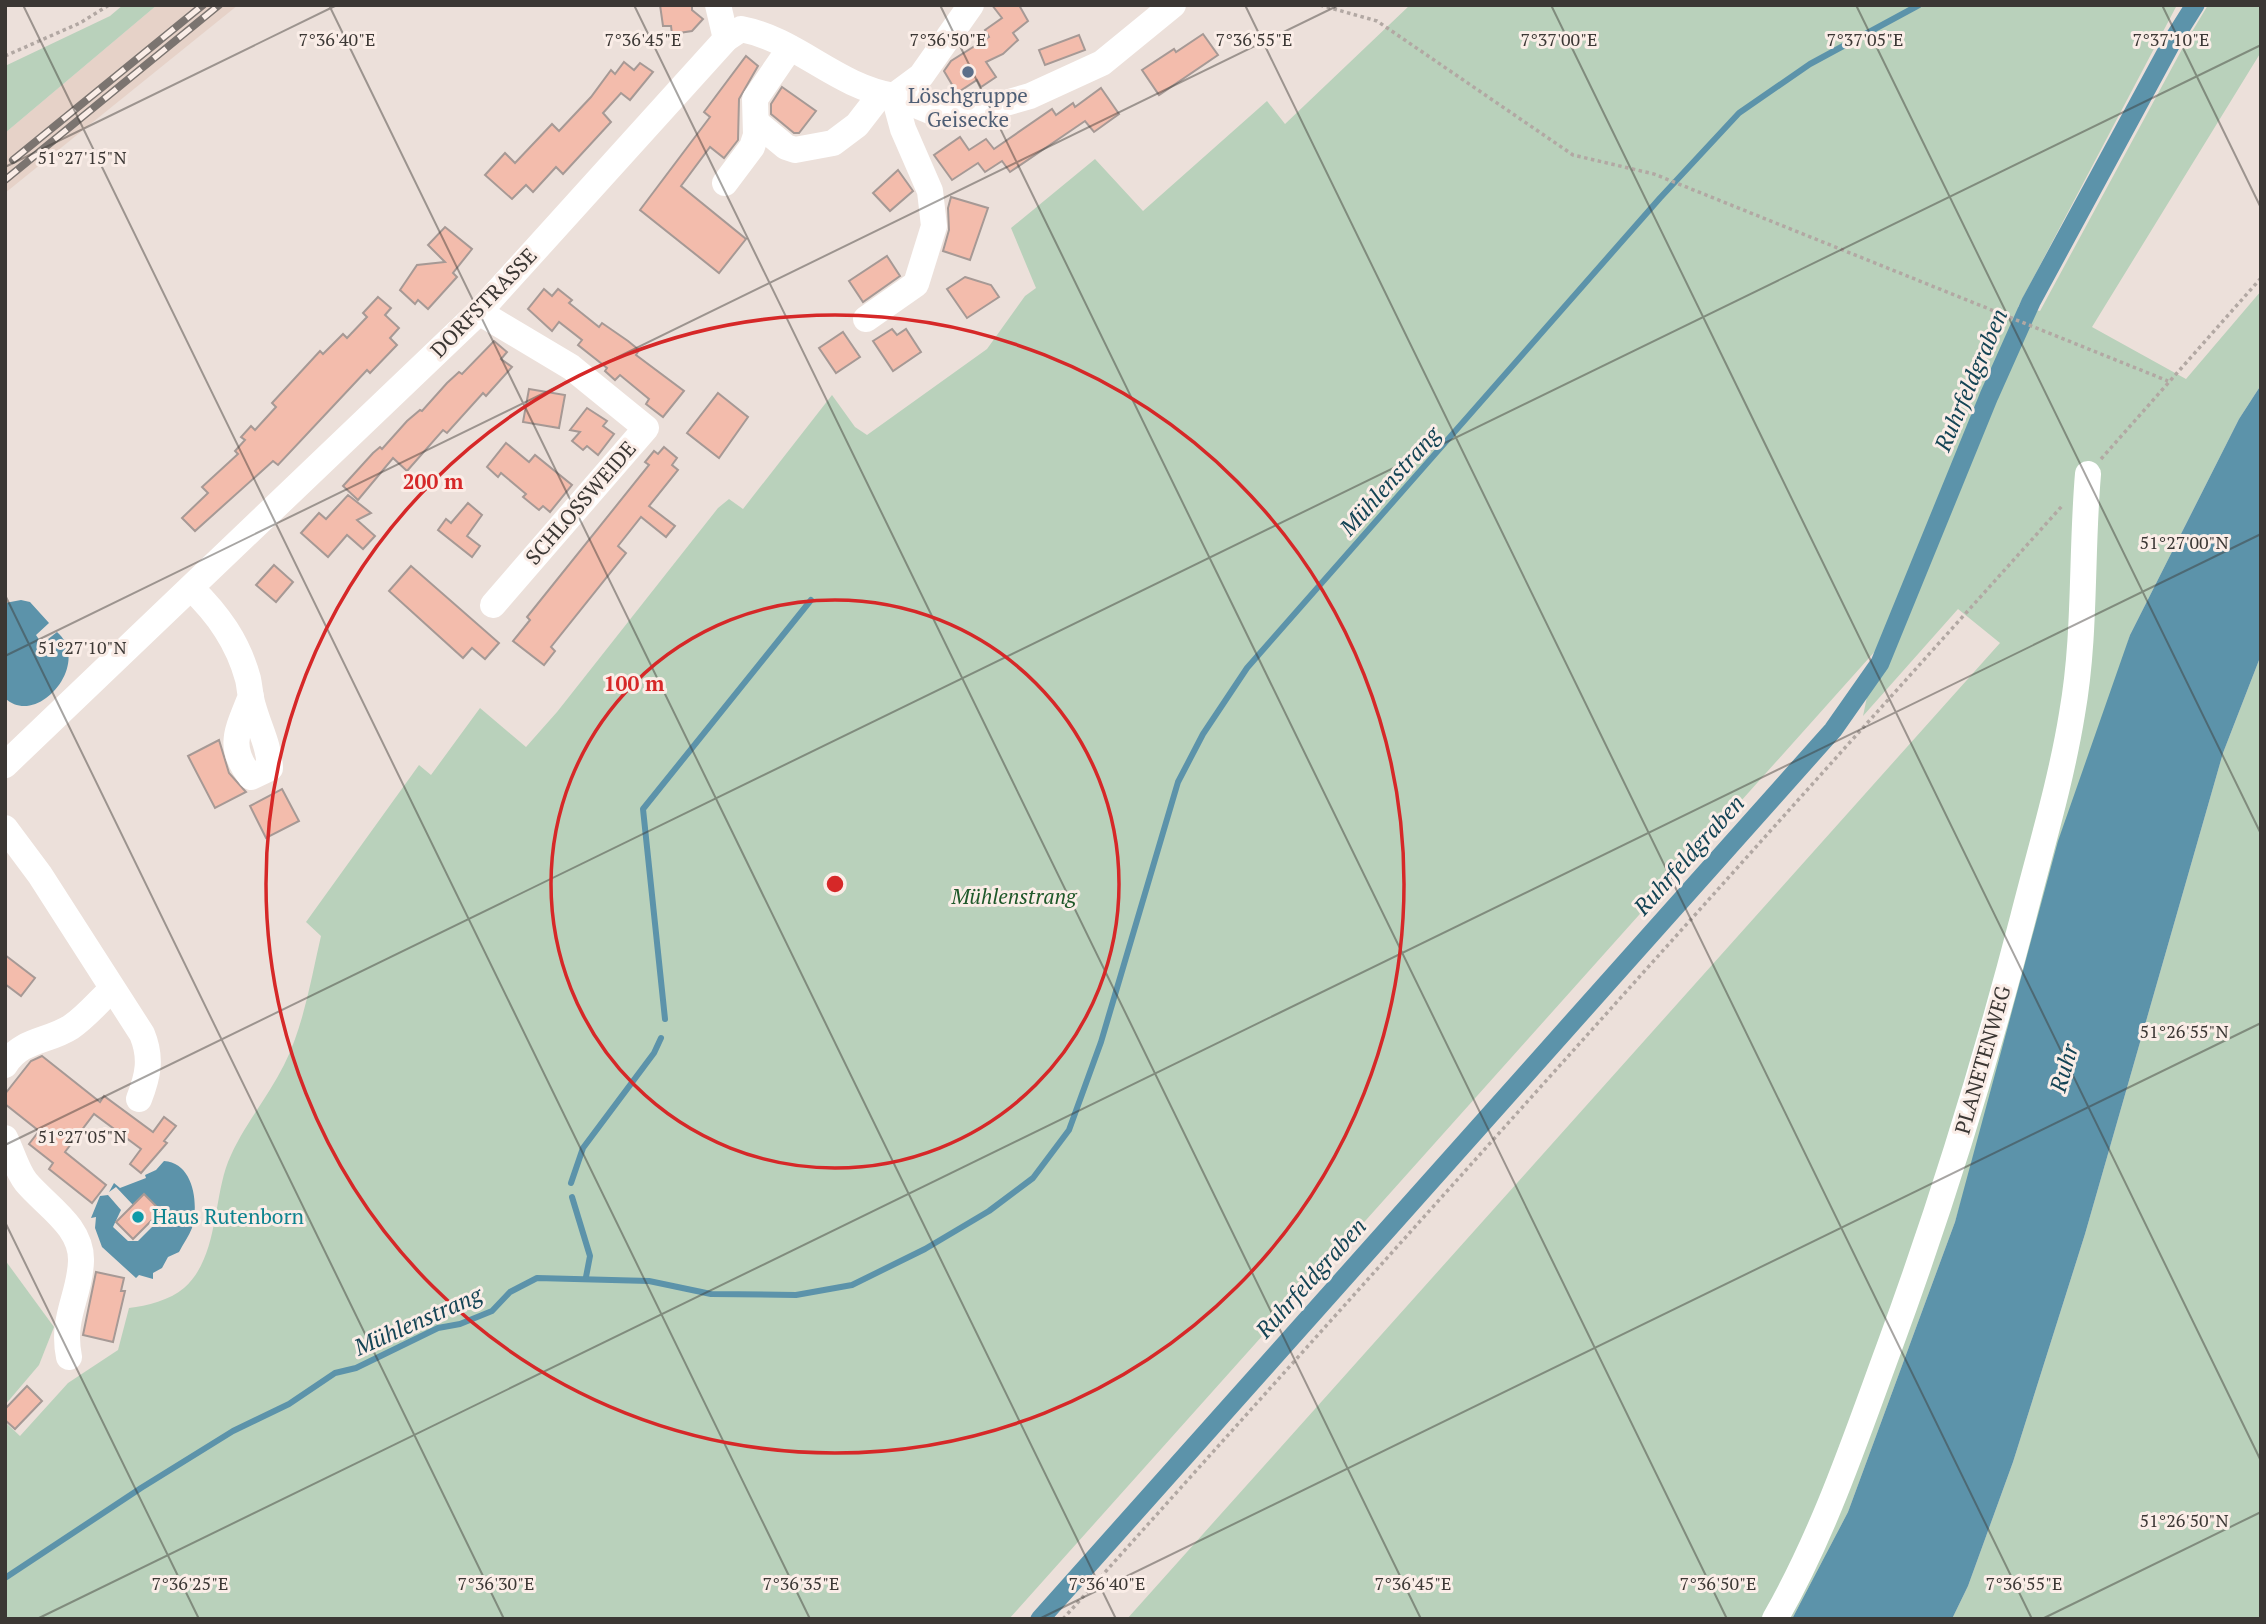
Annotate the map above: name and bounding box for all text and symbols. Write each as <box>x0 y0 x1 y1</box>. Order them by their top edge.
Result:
text: 7°36'40"E <box>299 27 375 51</box>
text: 7°36'45"E <box>605 27 681 51</box>
text: 7°36'50"E <box>910 27 986 51</box>
text: 7°36'55"E <box>1216 27 1292 51</box>
text: 7°37'00"E <box>1521 27 1597 51</box>
text: 7°37'05"E <box>1827 27 1903 51</box>
text: 7°37'10"E <box>2133 27 2209 51</box>
marker: Löschgruppe Geisecke <box>960 64 976 80</box>
place label: Löschgruppe Geisecke <box>908 81 1028 133</box>
text: 51°27'15"N <box>37 145 127 169</box>
street label: DORFSTRASSE <box>424 242 543 363</box>
water label: Ruhrfeldgraben <box>1926 304 2014 457</box>
water label: Mühlenstrang <box>1332 418 1448 543</box>
street label: SCHLOSSWEIDE <box>519 434 642 570</box>
text: 200 m <box>403 467 464 495</box>
text: 51°27'00"N <box>2139 530 2229 554</box>
text: 51°27'10"N <box>37 635 127 659</box>
text: 100 m <box>604 669 665 697</box>
water label: Ruhrfeldgraben <box>1626 788 1751 922</box>
centre of rings <box>823 872 847 896</box>
park label: Mühlenstrang <box>951 882 1078 910</box>
street label: PLANETENWEG <box>1948 982 2017 1137</box>
text: 51°26'55"N <box>2139 1019 2229 1043</box>
water label: Ruhr <box>2042 1039 2085 1096</box>
text: 51°27'05"N <box>37 1124 127 1148</box>
place label: Haus Rutenborn <box>152 1202 305 1230</box>
marker: Haus Rutenborn <box>130 1209 146 1225</box>
water label: Ruhrfeldgraben <box>1248 1211 1373 1345</box>
water label: Mühlenstrang <box>348 1278 488 1363</box>
text: 51°26'50"N <box>2139 1508 2229 1532</box>
text: 7°36'25"E <box>152 1571 228 1595</box>
text: 7°36'30"E <box>458 1571 534 1595</box>
text: 7°36'35"E <box>763 1571 839 1595</box>
text: 7°36'40"E <box>1069 1571 1145 1595</box>
text: 7°36'45"E <box>1375 1571 1451 1595</box>
text: 7°36'50"E <box>1680 1571 1756 1595</box>
text: 7°36'55"E <box>1986 1571 2062 1595</box>

